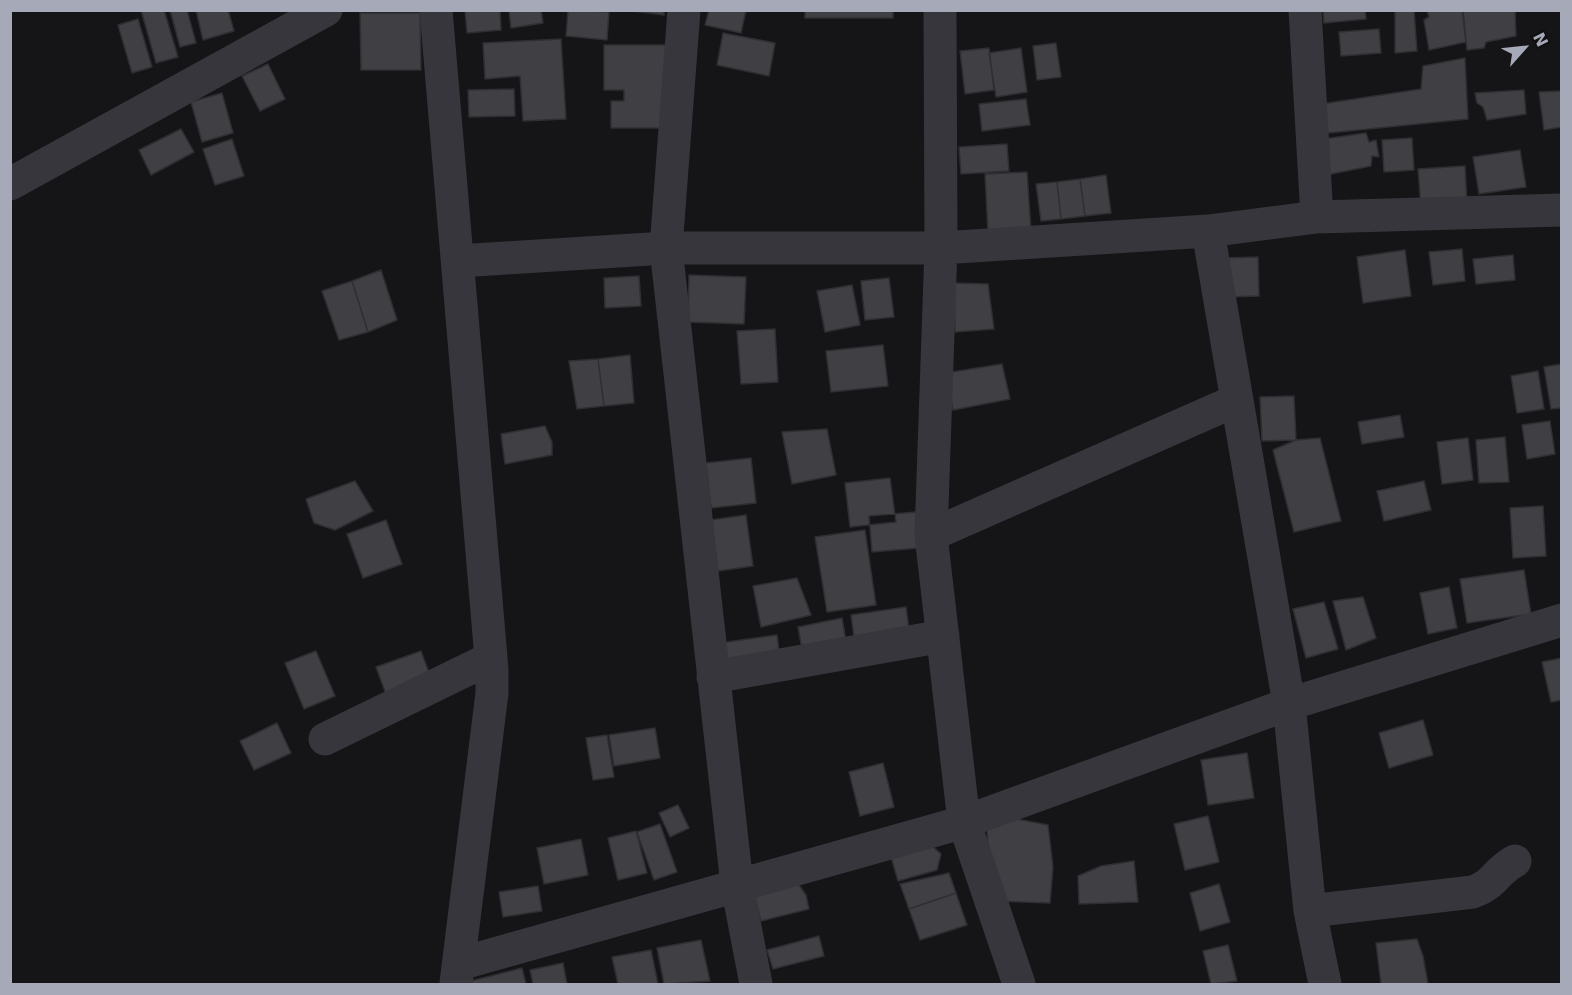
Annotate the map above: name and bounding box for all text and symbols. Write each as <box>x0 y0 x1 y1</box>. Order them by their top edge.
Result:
north arrow <box>1494 18 1554 78</box>
text: N <box>1529 29 1552 50</box>

